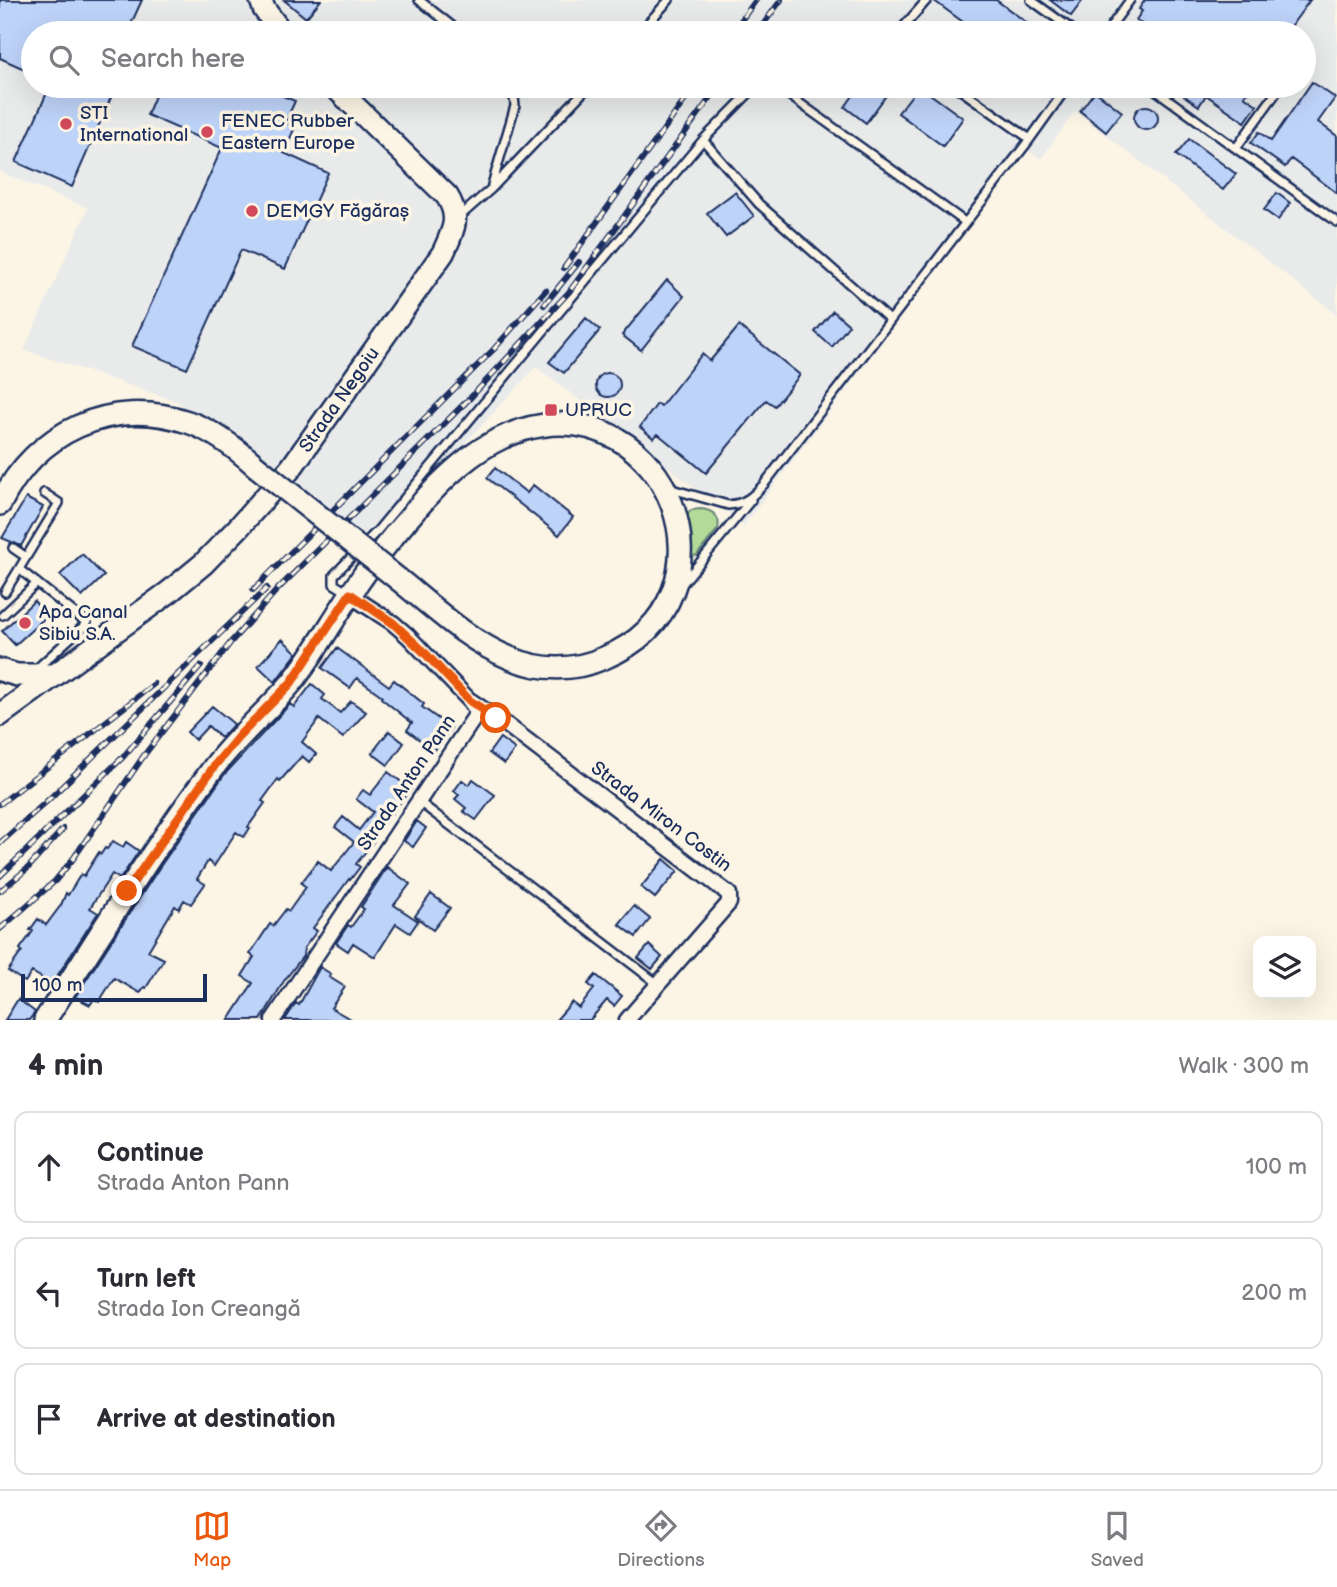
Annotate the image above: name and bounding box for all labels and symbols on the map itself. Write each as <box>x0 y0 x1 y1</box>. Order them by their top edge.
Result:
place label: STI International <box>80 102 188 147</box>
place label: FENEC Rubber Eastern Europe <box>221 110 355 155</box>
marker: STI International <box>58 116 74 132</box>
marker: FENEC Rubber Eastern Europe <box>199 124 215 140</box>
place label: DEMGY Făgăraș <box>266 200 409 223</box>
marker: DEMGY Făgăraș <box>244 203 260 219</box>
street label: Strada Negoiu <box>294 342 384 457</box>
place label: UPRUC <box>565 399 632 422</box>
marker: UPRUC <box>543 402 559 418</box>
place label: Apa Canal Sibiu S.A. <box>39 601 127 646</box>
marker: Apa Canal Sibiu S.A. <box>17 615 33 631</box>
route start <box>480 702 511 733</box>
street label: Strada Anton Pann <box>353 711 461 855</box>
street label: Strada Miron Costin <box>586 757 736 877</box>
route end <box>111 875 142 906</box>
scale bar <box>21 971 206 1003</box>

